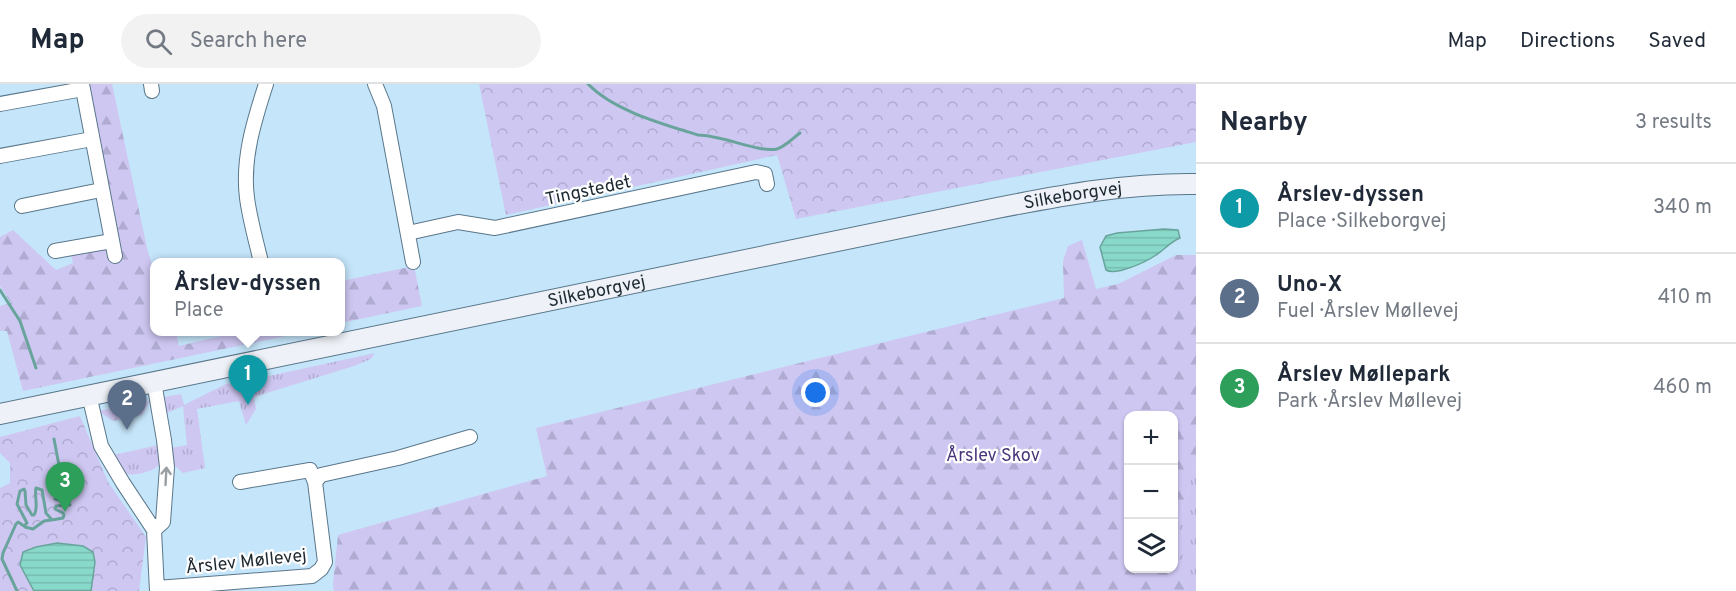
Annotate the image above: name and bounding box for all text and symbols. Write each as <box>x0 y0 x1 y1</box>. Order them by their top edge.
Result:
search box <box>121 14 541 68</box>
text: Map <box>30 23 85 59</box>
icon: search <box>142 25 175 58</box>
text: Search here <box>190 28 307 55</box>
text: Map <box>1447 28 1487 55</box>
text: Directions <box>1520 28 1615 55</box>
text: Saved <box>1648 28 1706 55</box>
text: Nearby <box>1220 107 1308 140</box>
text: 3 results <box>1635 110 1712 136</box>
street label: Tingstedet <box>543 171 633 212</box>
street label: Silkeborgvej <box>1022 178 1123 216</box>
text: Årslev-dyssen <box>1277 182 1424 209</box>
text: 1 <box>1236 195 1244 221</box>
text: 340 m <box>1653 195 1712 221</box>
text: Place · Silkeborgvej <box>1277 209 1446 235</box>
popup <box>150 258 345 336</box>
text: Årslev-dyssen <box>174 271 321 298</box>
street label: Silkeborgvej <box>546 271 648 314</box>
text: Uno-X <box>1277 272 1342 299</box>
text: 2 <box>1233 285 1246 311</box>
text: 410 m <box>1658 285 1712 311</box>
text: Place <box>174 298 224 324</box>
text: Fuel · Årslev Møllevej <box>1277 299 1458 325</box>
pin: 1 <box>228 356 268 405</box>
text: Årslev Møllepark <box>1277 362 1451 389</box>
text: 3 <box>1234 375 1246 401</box>
text: 460 m <box>1653 375 1712 401</box>
your location <box>801 378 830 407</box>
pin: 2 <box>108 380 146 430</box>
text: Park · Årslev Møllevej <box>1277 389 1462 415</box>
map controls <box>1124 411 1178 573</box>
button: + <box>1124 411 1178 465</box>
park label: Årslev Skov <box>946 445 1040 468</box>
pin: 3 <box>46 462 84 512</box>
button: − <box>1124 465 1178 519</box>
one-way arrow <box>161 466 172 486</box>
button: layers <box>1124 519 1178 573</box>
street label: Årslev Møllevej <box>184 545 308 580</box>

